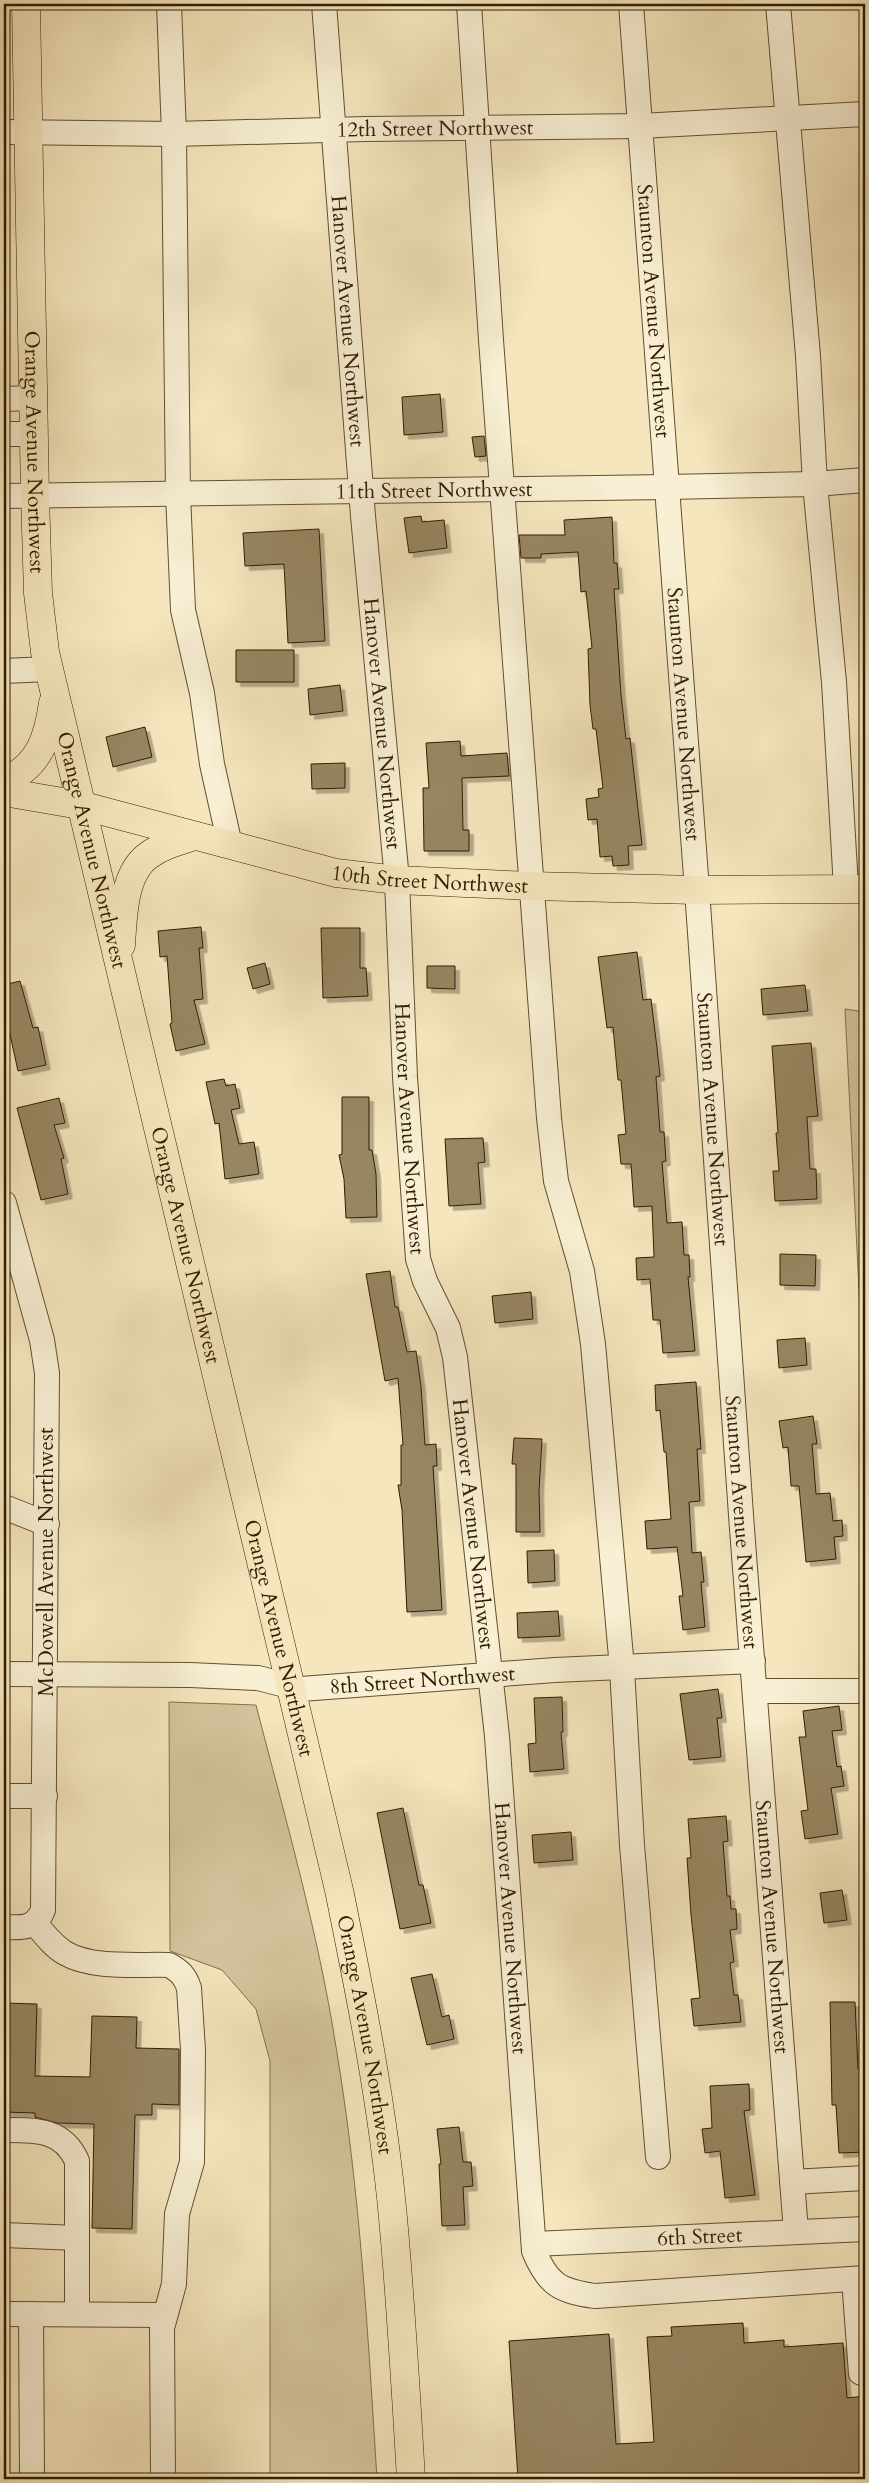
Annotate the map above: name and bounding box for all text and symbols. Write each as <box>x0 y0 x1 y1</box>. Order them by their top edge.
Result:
street label: 12th Street Northwest <box>336 113 534 145</box>
street label: Staunton Avenue Northwest <box>629 183 677 439</box>
street label: Hanover Avenue Northwest <box>324 194 372 448</box>
street label: Orange Avenue Northwest <box>17 330 51 574</box>
street label: 11th Street Northwest <box>335 475 533 506</box>
street label: Staunton Avenue Northwest <box>659 586 707 842</box>
street label: Hanover Avenue Northwest <box>356 597 408 851</box>
street label: Orange Avenue Northwest <box>49 729 134 972</box>
street label: 10th Street Northwest <box>330 859 529 901</box>
street label: Staunton Avenue Northwest <box>689 991 736 1247</box>
street label: Hanover Avenue Northwest <box>387 1002 432 1256</box>
street label: Orange Avenue Northwest <box>143 1124 228 1367</box>
street label: Staunton Avenue Northwest <box>718 1394 765 1650</box>
street label: Hanover Avenue Northwest <box>445 1397 501 1651</box>
street label: McDowell Avenue Northwest <box>32 1427 61 1697</box>
street label: Orange Avenue Northwest <box>237 1517 321 1760</box>
street label: 8th Street Northwest <box>328 1659 516 1702</box>
street label: Staunton Avenue Northwest <box>748 1799 796 2055</box>
street label: Hanover Avenue Northwest <box>487 1801 534 2056</box>
street label: Orange Avenue Northwest <box>329 1912 400 2157</box>
street label: 6th Street <box>657 2221 743 2253</box>

